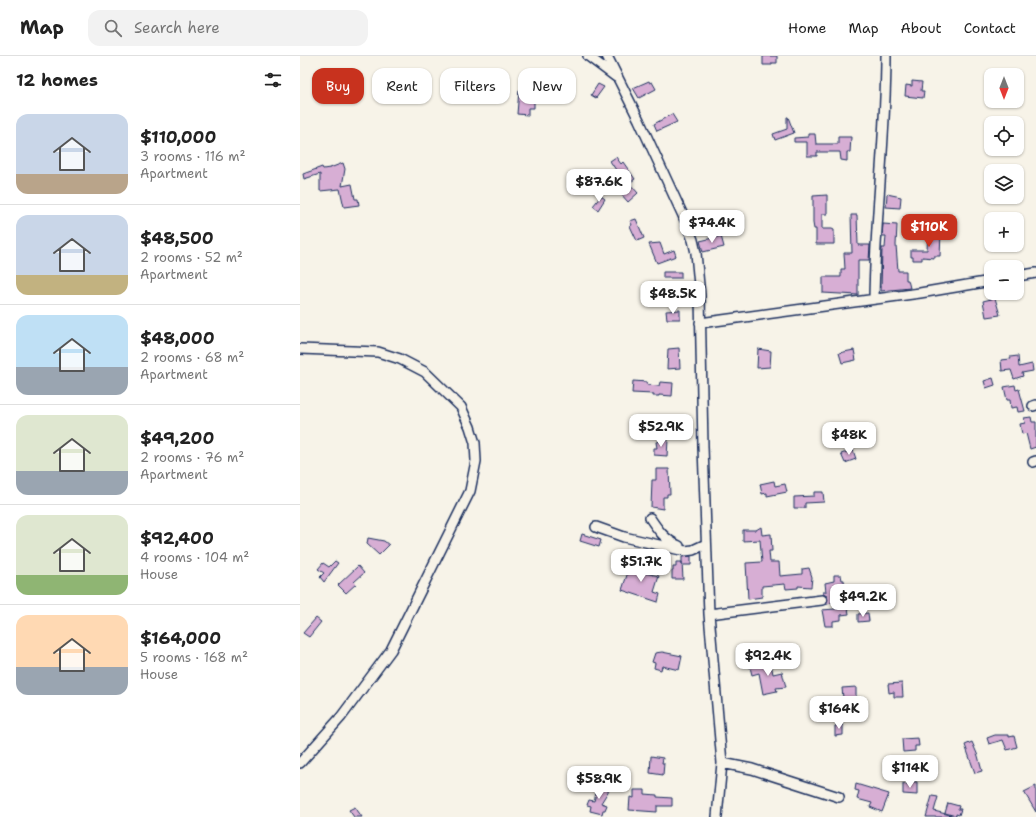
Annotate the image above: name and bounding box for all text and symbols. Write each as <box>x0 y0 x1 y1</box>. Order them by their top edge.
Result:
search box <box>88 10 368 46</box>
text: Map <box>20 15 64 40</box>
icon: search <box>102 17 124 39</box>
text: Search here <box>134 18 220 38</box>
text: Home <box>788 19 827 37</box>
text: Map <box>849 19 879 37</box>
text: About <box>901 19 942 37</box>
text: Contact <box>964 19 1016 37</box>
chip: Buy <box>312 68 364 104</box>
chip: Rent <box>372 68 432 104</box>
chip: Filters <box>440 68 510 104</box>
chip: New <box>518 68 576 104</box>
north arrow <box>984 68 1024 108</box>
map controls <box>984 68 1024 300</box>
text: 12 homes <box>16 69 98 91</box>
icon: filters <box>262 69 284 91</box>
button: locate <box>984 116 1024 156</box>
text: $110,000 <box>140 126 216 148</box>
icon: home <box>48 130 96 178</box>
text: 3 rooms · 116 m² <box>140 148 246 165</box>
button: layers <box>984 164 1024 204</box>
text: Apartment <box>140 165 208 182</box>
pin: $87.6K <box>566 169 632 203</box>
text: $87.6K <box>575 173 623 190</box>
pin: $74.4K <box>679 210 745 244</box>
button: + <box>984 212 1024 252</box>
text: $74.4K <box>689 214 735 231</box>
pin: $110K <box>901 214 957 248</box>
text: $110K <box>910 218 948 235</box>
text: $48,500 <box>140 227 214 249</box>
icon: home <box>48 231 96 279</box>
text: 2 rooms · 52 m² <box>140 249 243 266</box>
button: − <box>984 260 1024 300</box>
text: Apartment <box>140 266 208 283</box>
pin: $48.5K <box>640 281 706 315</box>
text: $48.5K <box>649 285 697 302</box>
text: $48,000 <box>140 327 215 349</box>
icon: home <box>48 331 96 379</box>
text: 2 rooms · 68 m² <box>140 349 244 366</box>
text: Apartment <box>140 366 208 383</box>
pin: $52.9K <box>628 414 694 448</box>
text: $52.9K <box>638 418 684 435</box>
pin: $48K <box>825 422 873 456</box>
text: $48K <box>831 426 867 443</box>
text: $49,200 <box>140 427 214 449</box>
icon: home <box>48 431 96 479</box>
text: 2 rooms · 76 m² <box>140 449 244 466</box>
text: Apartment <box>140 466 208 483</box>
text: $92,400 <box>140 527 214 549</box>
icon: home <box>48 531 96 579</box>
text: 4 rooms · 104 m² <box>140 549 249 566</box>
pin: $51.7K <box>608 549 674 583</box>
text: $51.7K <box>620 553 662 570</box>
text: House <box>140 566 178 583</box>
pin: $49.2K <box>830 584 896 618</box>
text: $49.2K <box>839 588 887 605</box>
text: $164,000 <box>140 627 221 649</box>
icon: home <box>48 631 96 679</box>
pin: $92.4K <box>735 643 801 677</box>
text: $92.4K <box>744 647 792 664</box>
text: 5 rooms · 168 m² <box>140 649 248 666</box>
text: House <box>140 666 178 683</box>
pin: $164K <box>811 696 867 730</box>
text: $164K <box>818 700 860 717</box>
pin: $114K <box>882 755 938 789</box>
text: $114K <box>891 759 929 776</box>
pin: $58.9K <box>566 766 632 800</box>
text: $58.9K <box>576 770 622 787</box>

